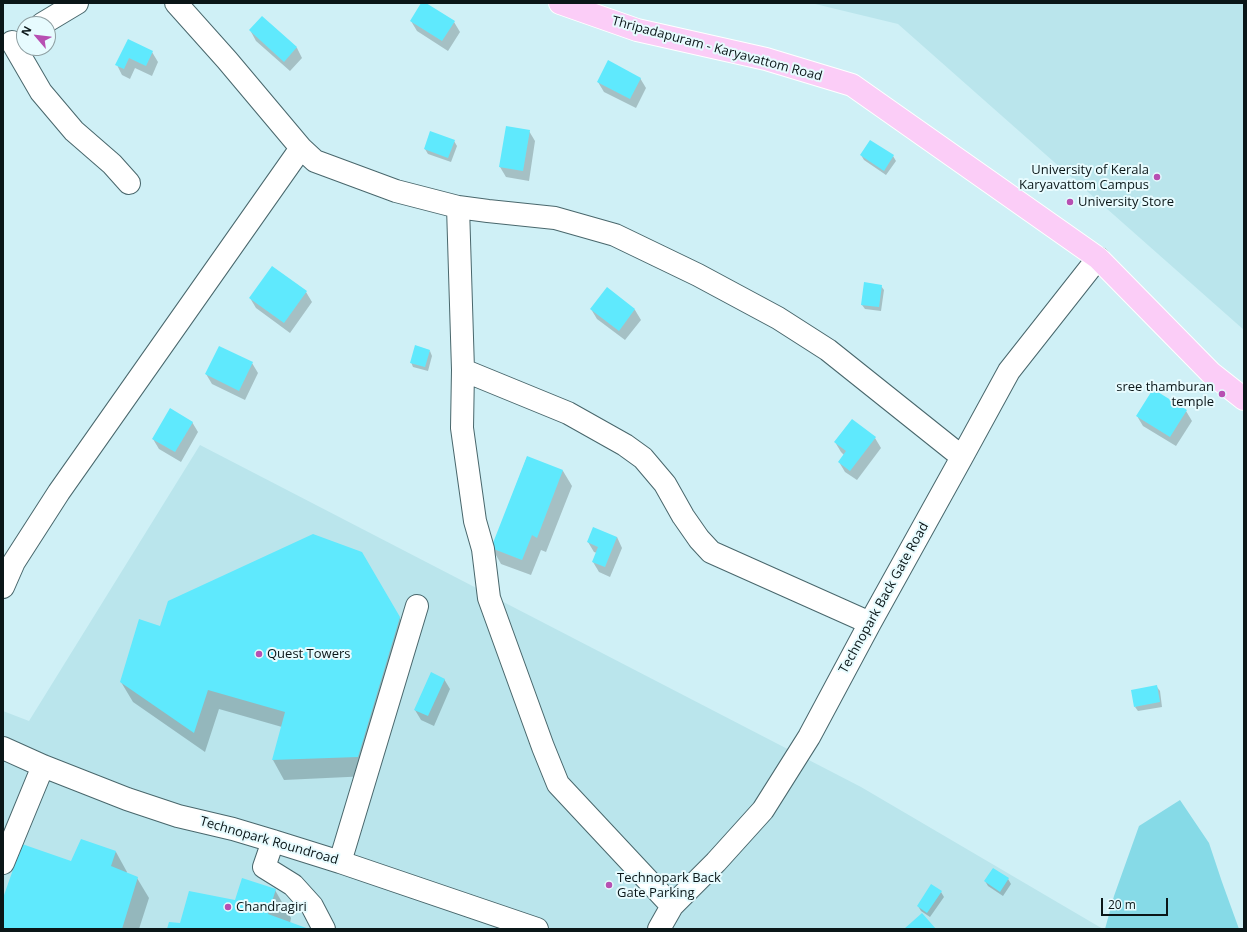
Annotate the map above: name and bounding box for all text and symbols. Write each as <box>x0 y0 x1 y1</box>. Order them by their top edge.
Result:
street label: Thripadapuram - Karyavattom Road <box>610 13 824 85</box>
north arrow <box>16 16 56 56</box>
text: N <box>17 23 35 38</box>
place label: University of Kerala Karyavattom Campus <box>1019 162 1149 193</box>
marker: University of Kerala Karyavattom Campus <box>1152 172 1162 182</box>
place label: University Store <box>1078 194 1174 210</box>
marker: University Store <box>1065 197 1075 207</box>
place label: sree thamburan temple <box>1116 379 1214 410</box>
marker: sree thamburan temple <box>1217 389 1227 399</box>
street label: Technopark Back Gate Road <box>836 520 932 676</box>
place label: Quest Towers <box>267 646 350 662</box>
marker: Quest Towers <box>254 649 264 659</box>
street label: Technopark Roundroad <box>198 814 340 868</box>
place label: Technopark Back Gate Parking <box>617 870 721 901</box>
marker: Technopark Back Gate Parking <box>604 880 614 890</box>
scale bar <box>1103 890 1170 916</box>
text: 20 m <box>1108 896 1136 913</box>
place label: Chandragiri <box>236 899 307 915</box>
marker: Chandragiri <box>223 902 233 912</box>

